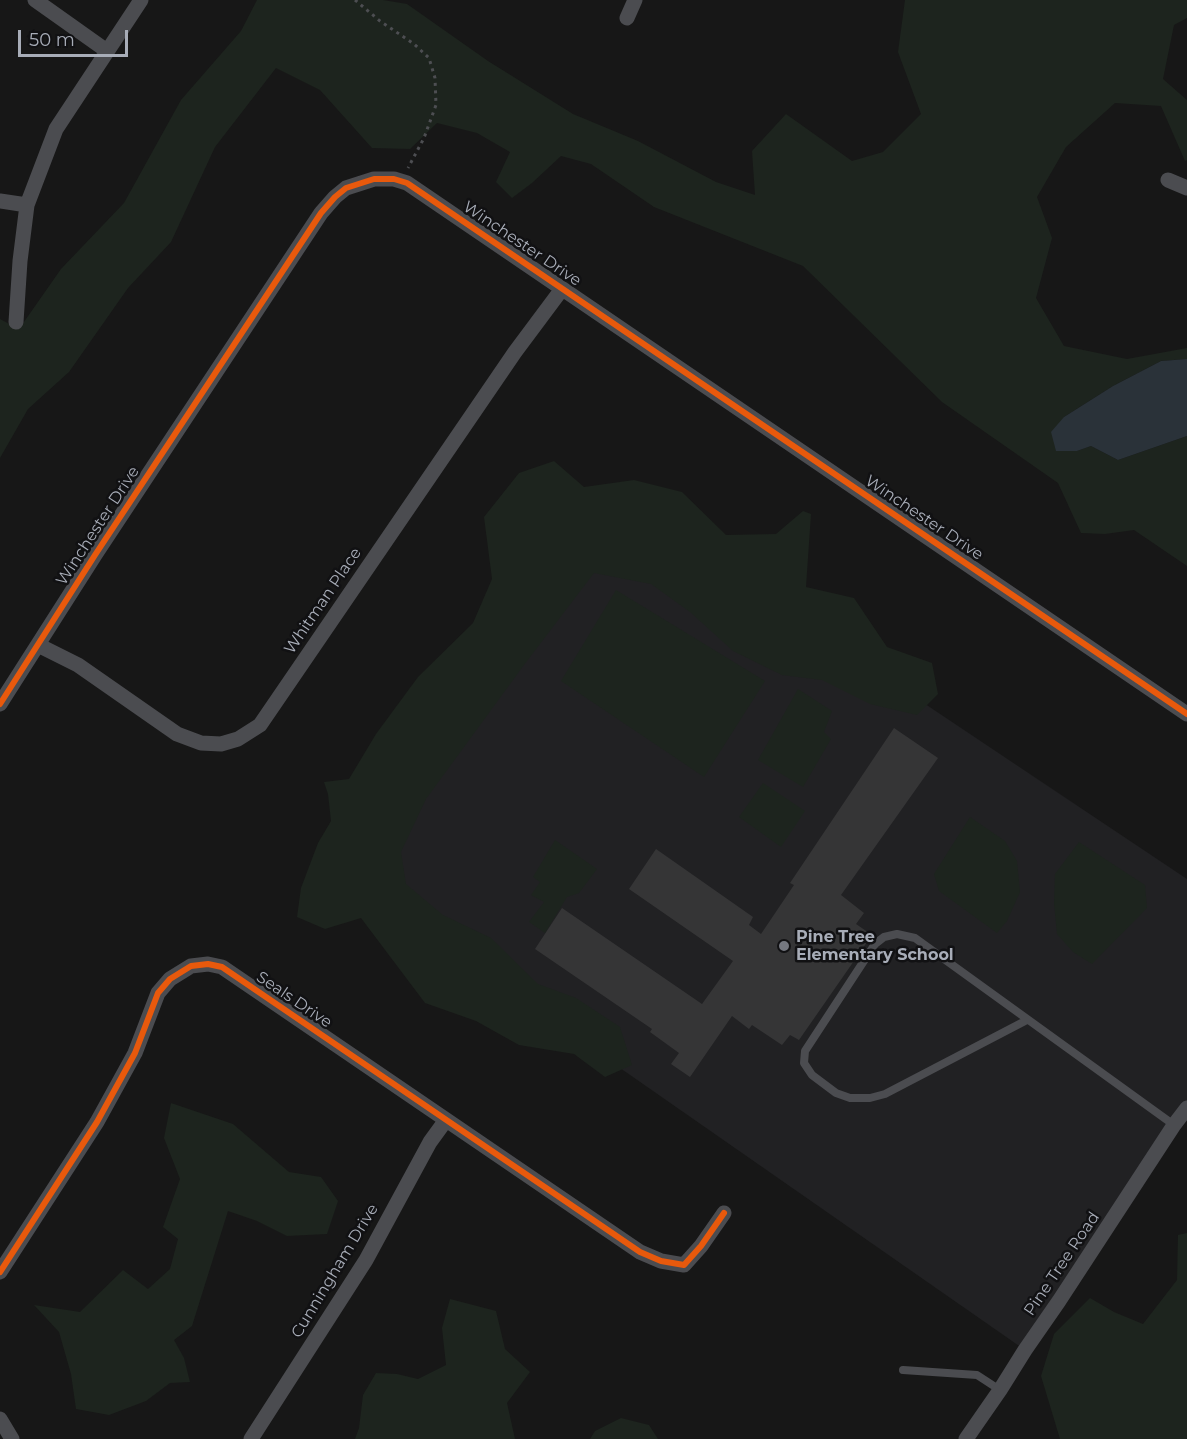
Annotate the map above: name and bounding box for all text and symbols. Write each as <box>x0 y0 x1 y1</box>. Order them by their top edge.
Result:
scale bar <box>21 18 130 56</box>
text: 50 m <box>29 29 75 51</box>
street label: Winchester Drive <box>459 197 585 291</box>
street label: Winchester Drive <box>52 463 144 589</box>
street label: Winchester Drive <box>861 471 987 565</box>
street label: Whitman Place <box>280 544 366 658</box>
place label: Pine Tree Elementary School <box>796 927 954 965</box>
marker: Pine Tree Elementary School <box>777 939 791 953</box>
street label: Seals Drive <box>253 968 335 1032</box>
street label: Cunningham Drive <box>287 1201 383 1341</box>
street label: Pine Tree Road <box>1020 1208 1104 1320</box>

